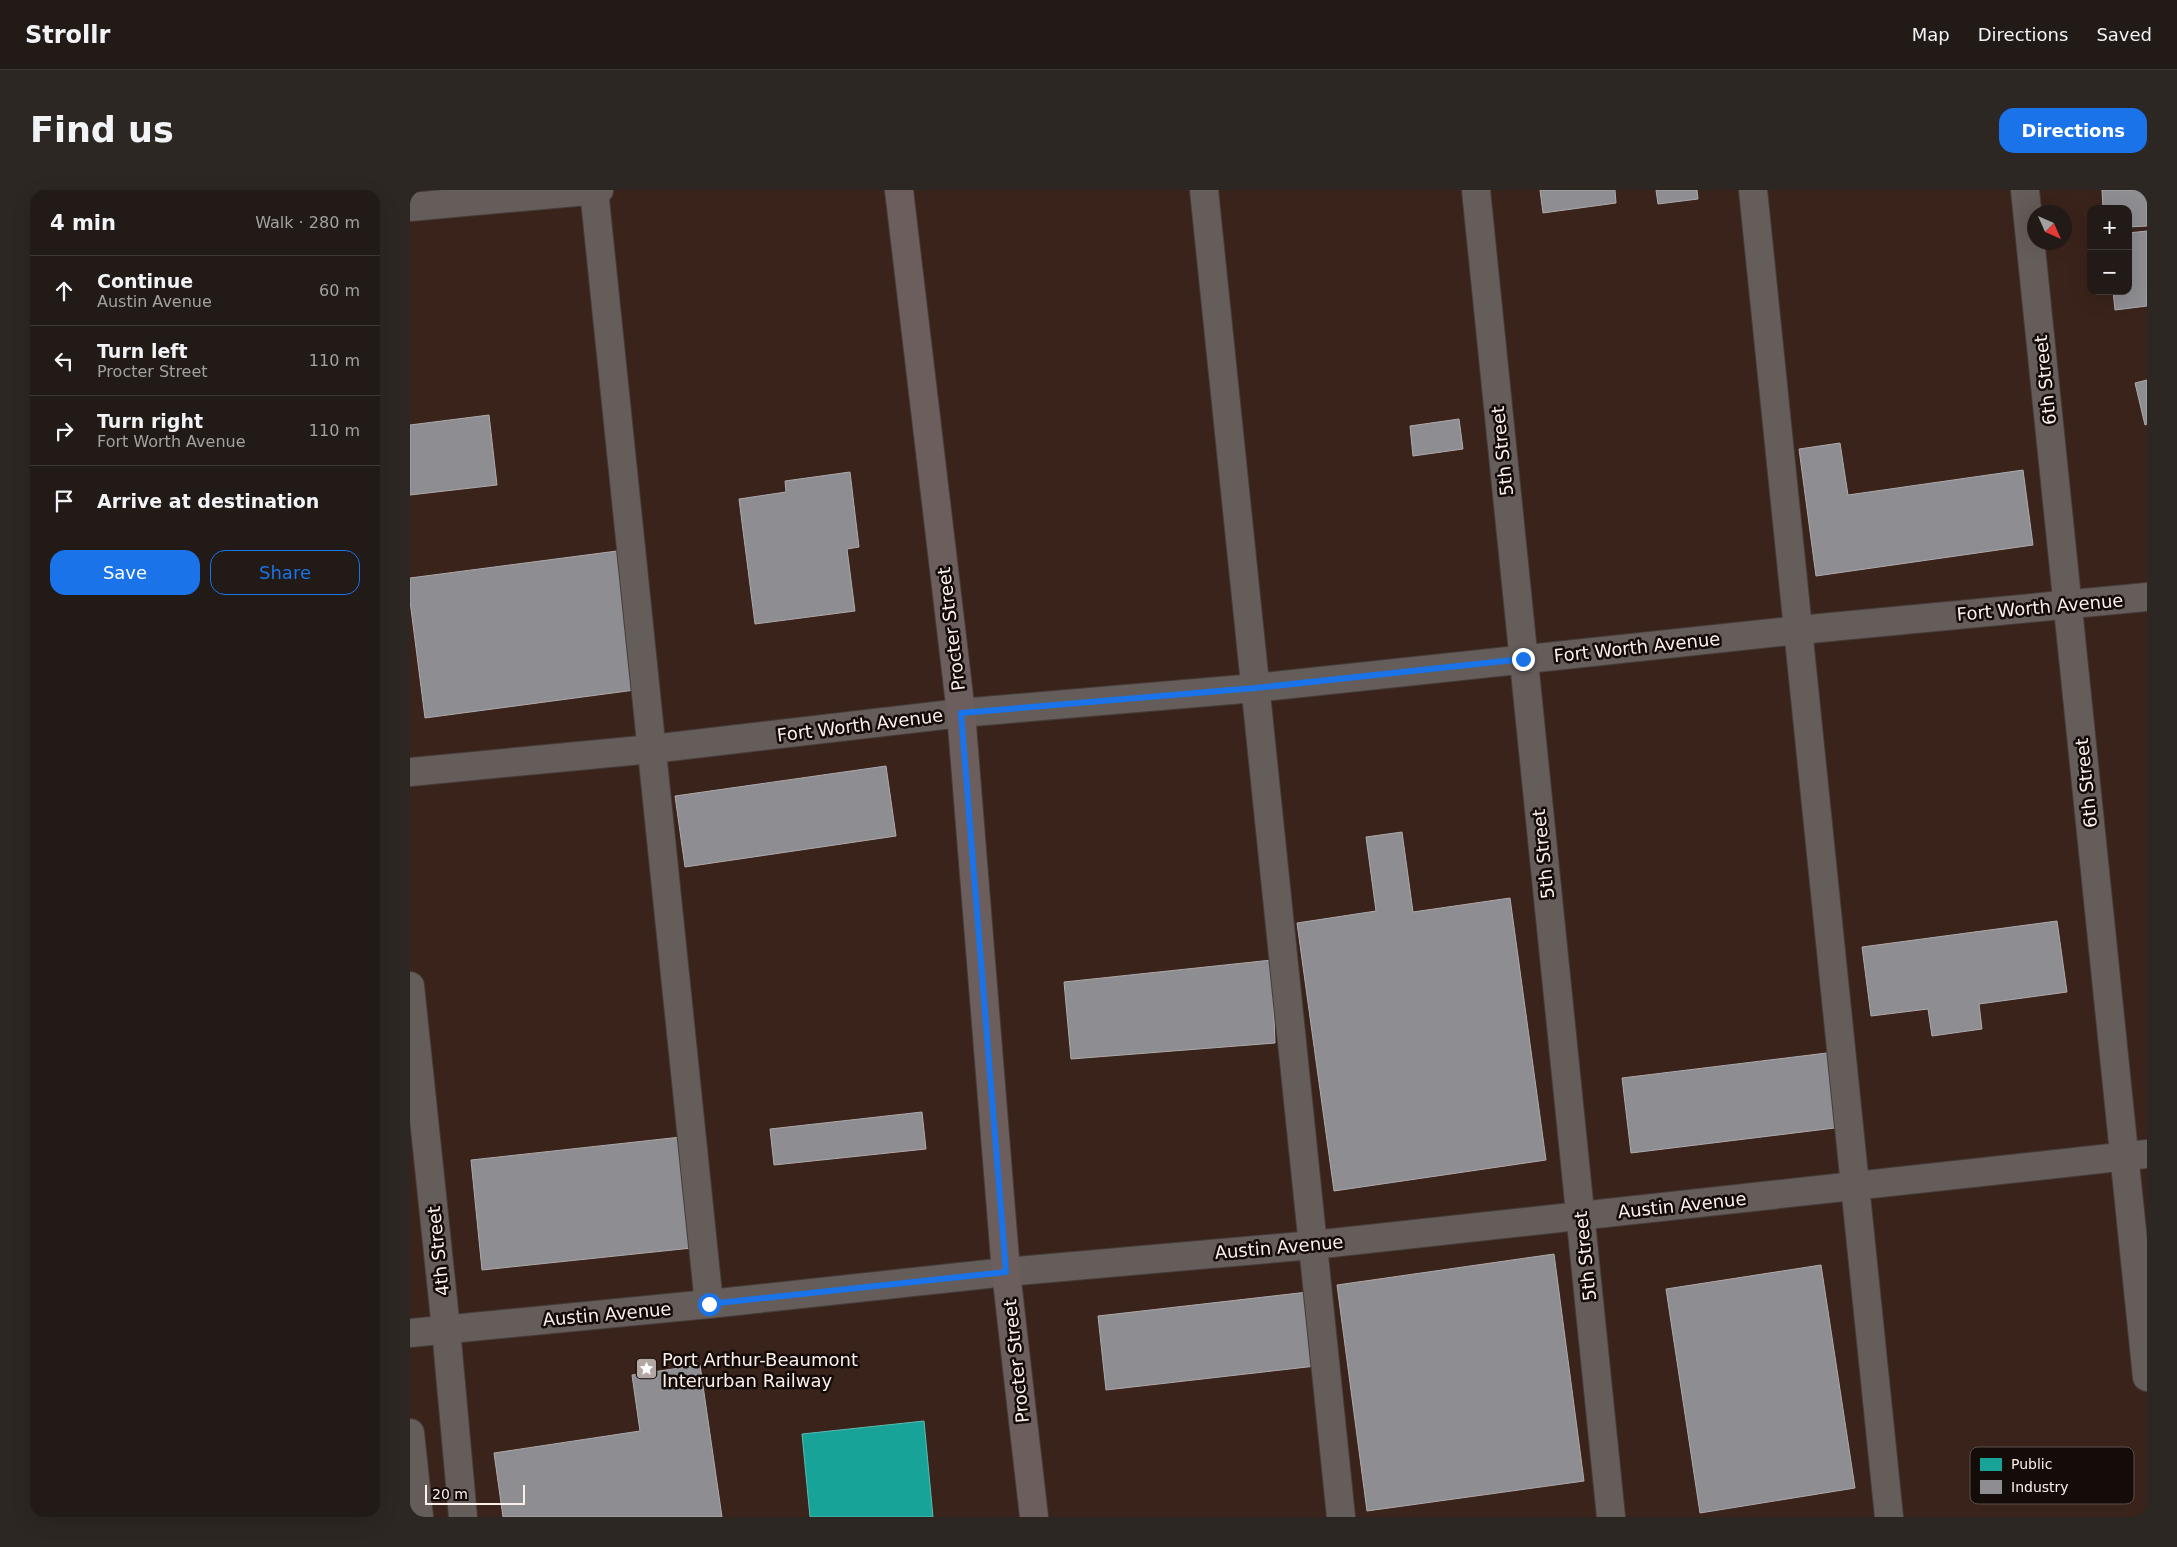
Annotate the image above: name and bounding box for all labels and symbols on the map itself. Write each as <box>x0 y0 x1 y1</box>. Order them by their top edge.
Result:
north arrow <box>2027 205 2072 250</box>
street label: 6th Street <box>2030 334 2060 426</box>
street label: 5th Street <box>1487 405 1517 497</box>
street label: Procter Street <box>933 566 969 692</box>
street label: Fort Worth Avenue <box>1956 589 2124 625</box>
street label: Fort Worth Avenue <box>1553 628 1721 666</box>
route end <box>1512 648 1535 671</box>
street label: Fort Worth Avenue <box>776 704 944 746</box>
street label: 6th Street <box>2071 737 2101 829</box>
street label: 5th Street <box>1528 808 1558 900</box>
street label: Austin Avenue <box>1617 1188 1747 1222</box>
street label: 4th Street <box>423 1205 453 1297</box>
street label: 5th Street <box>1570 1210 1600 1302</box>
street label: Austin Avenue <box>1214 1231 1344 1263</box>
route start <box>698 1293 721 1316</box>
street label: Austin Avenue <box>542 1298 672 1330</box>
street label: Procter Street <box>999 1298 1033 1424</box>
place label: Port Arthur-Beaumont Interurban Railway <box>662 1349 858 1391</box>
place icon: Port Arthur-Beaumont Interurban Railway <box>634 1357 658 1381</box>
legend <box>1970 1447 2134 1504</box>
text: Public <box>2011 1456 2052 1472</box>
text: Industry <box>2011 1479 2069 1495</box>
scale bar <box>425 1482 525 1505</box>

